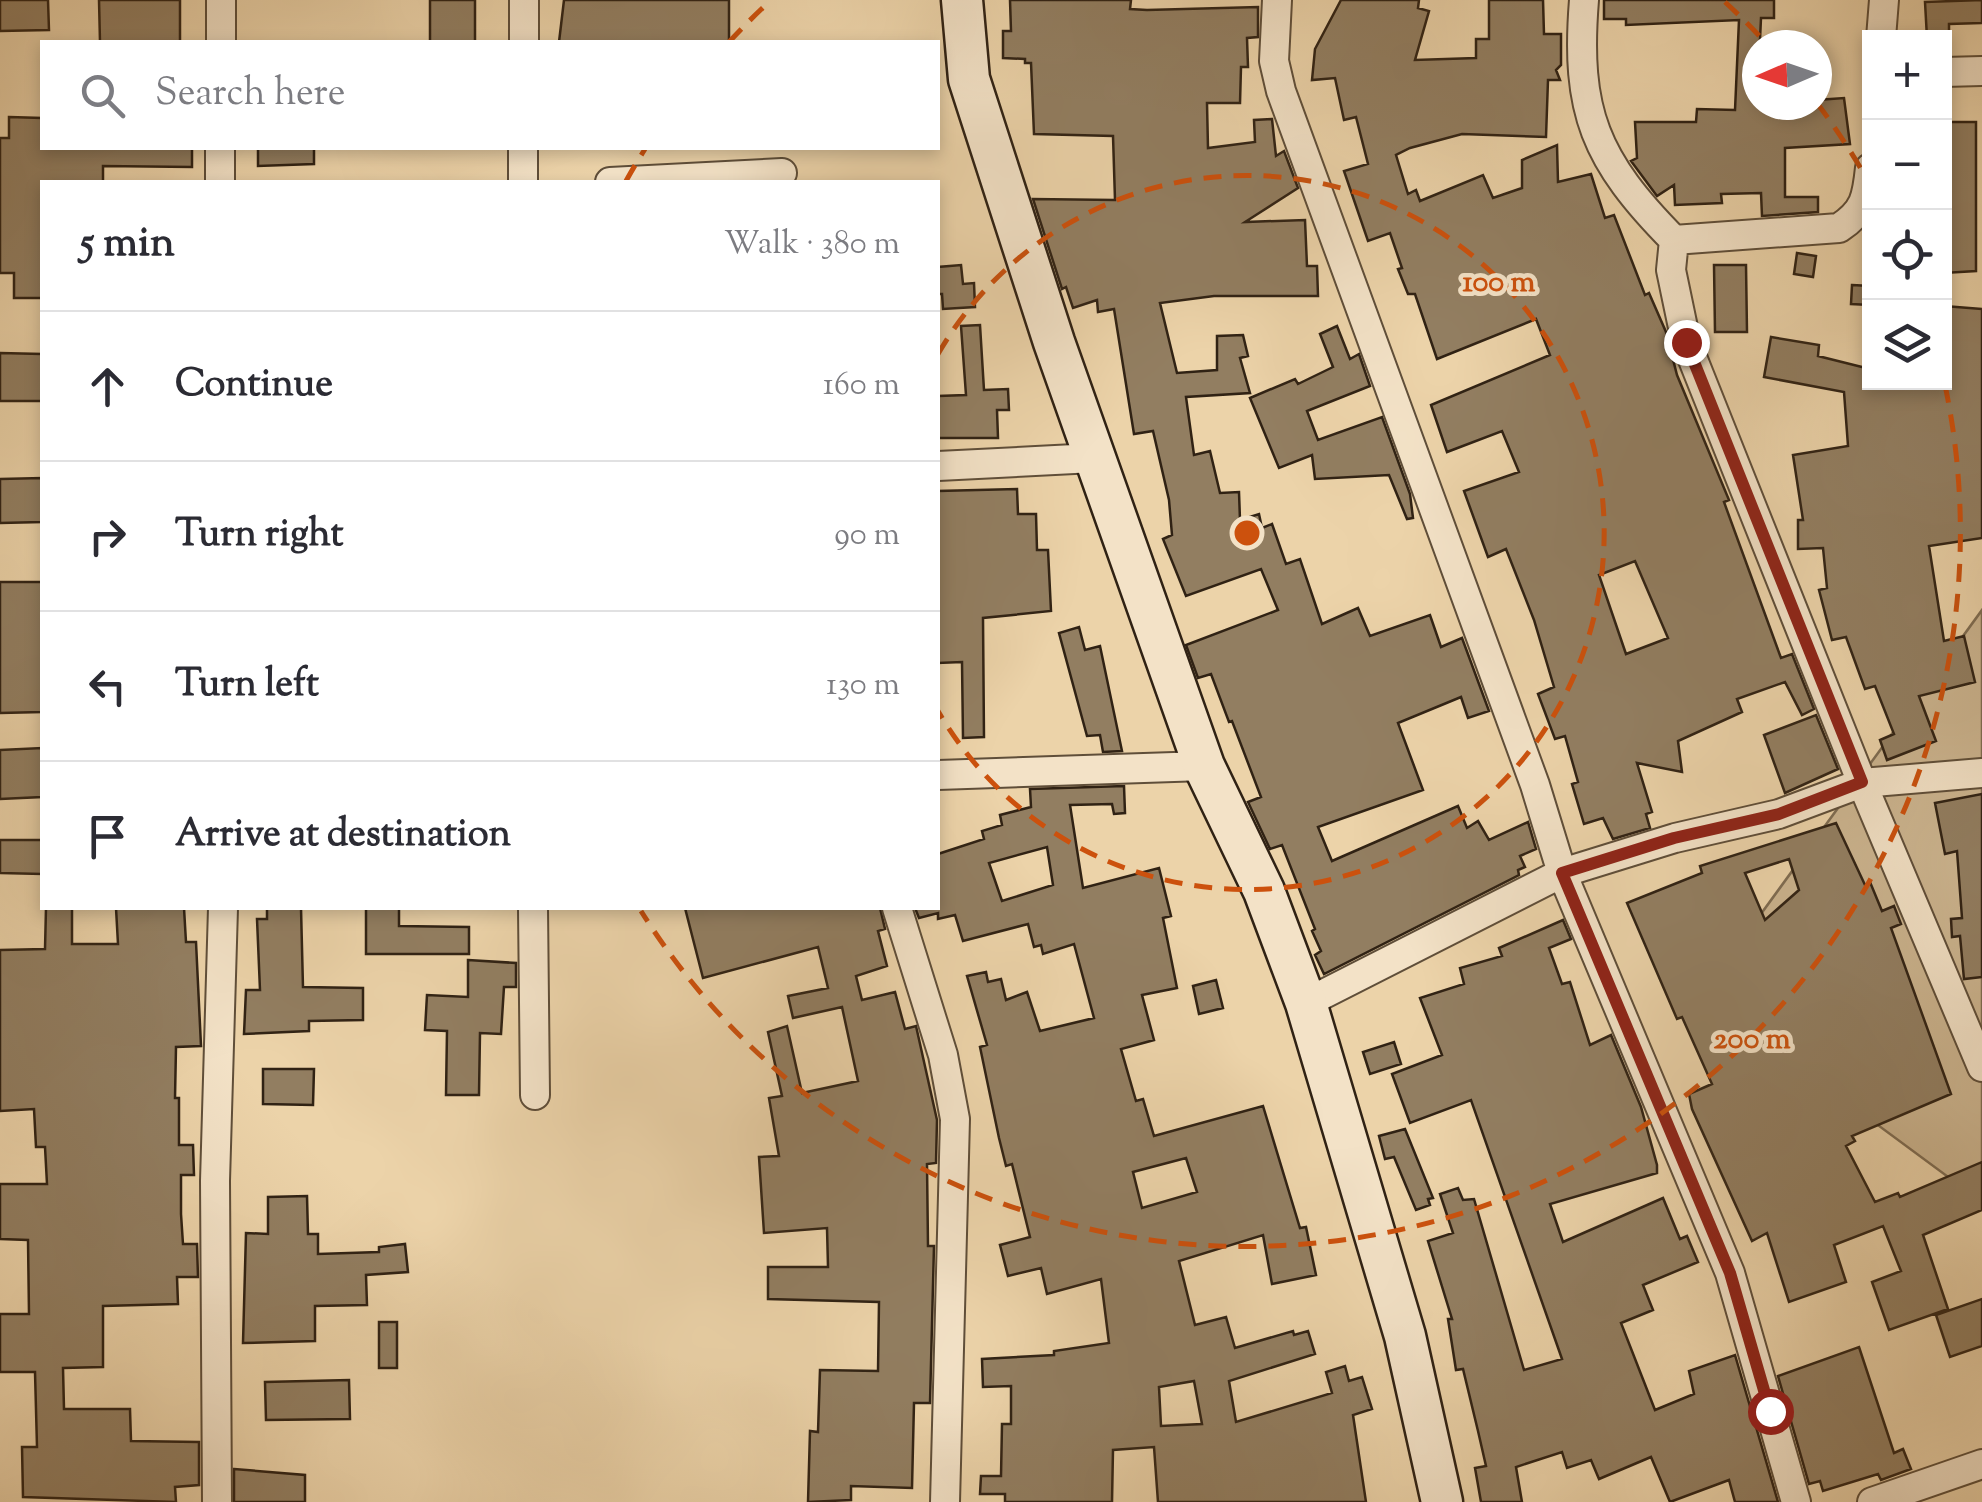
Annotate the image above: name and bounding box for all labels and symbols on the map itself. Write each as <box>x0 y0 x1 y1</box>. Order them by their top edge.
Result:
north arrow <box>1742 30 1832 120</box>
text: 100 m <box>1463 262 1536 305</box>
route end <box>1664 320 1710 366</box>
centre of rings <box>1229 515 1265 551</box>
text: 200 m <box>1714 1019 1791 1062</box>
route start <box>1748 1389 1794 1435</box>

